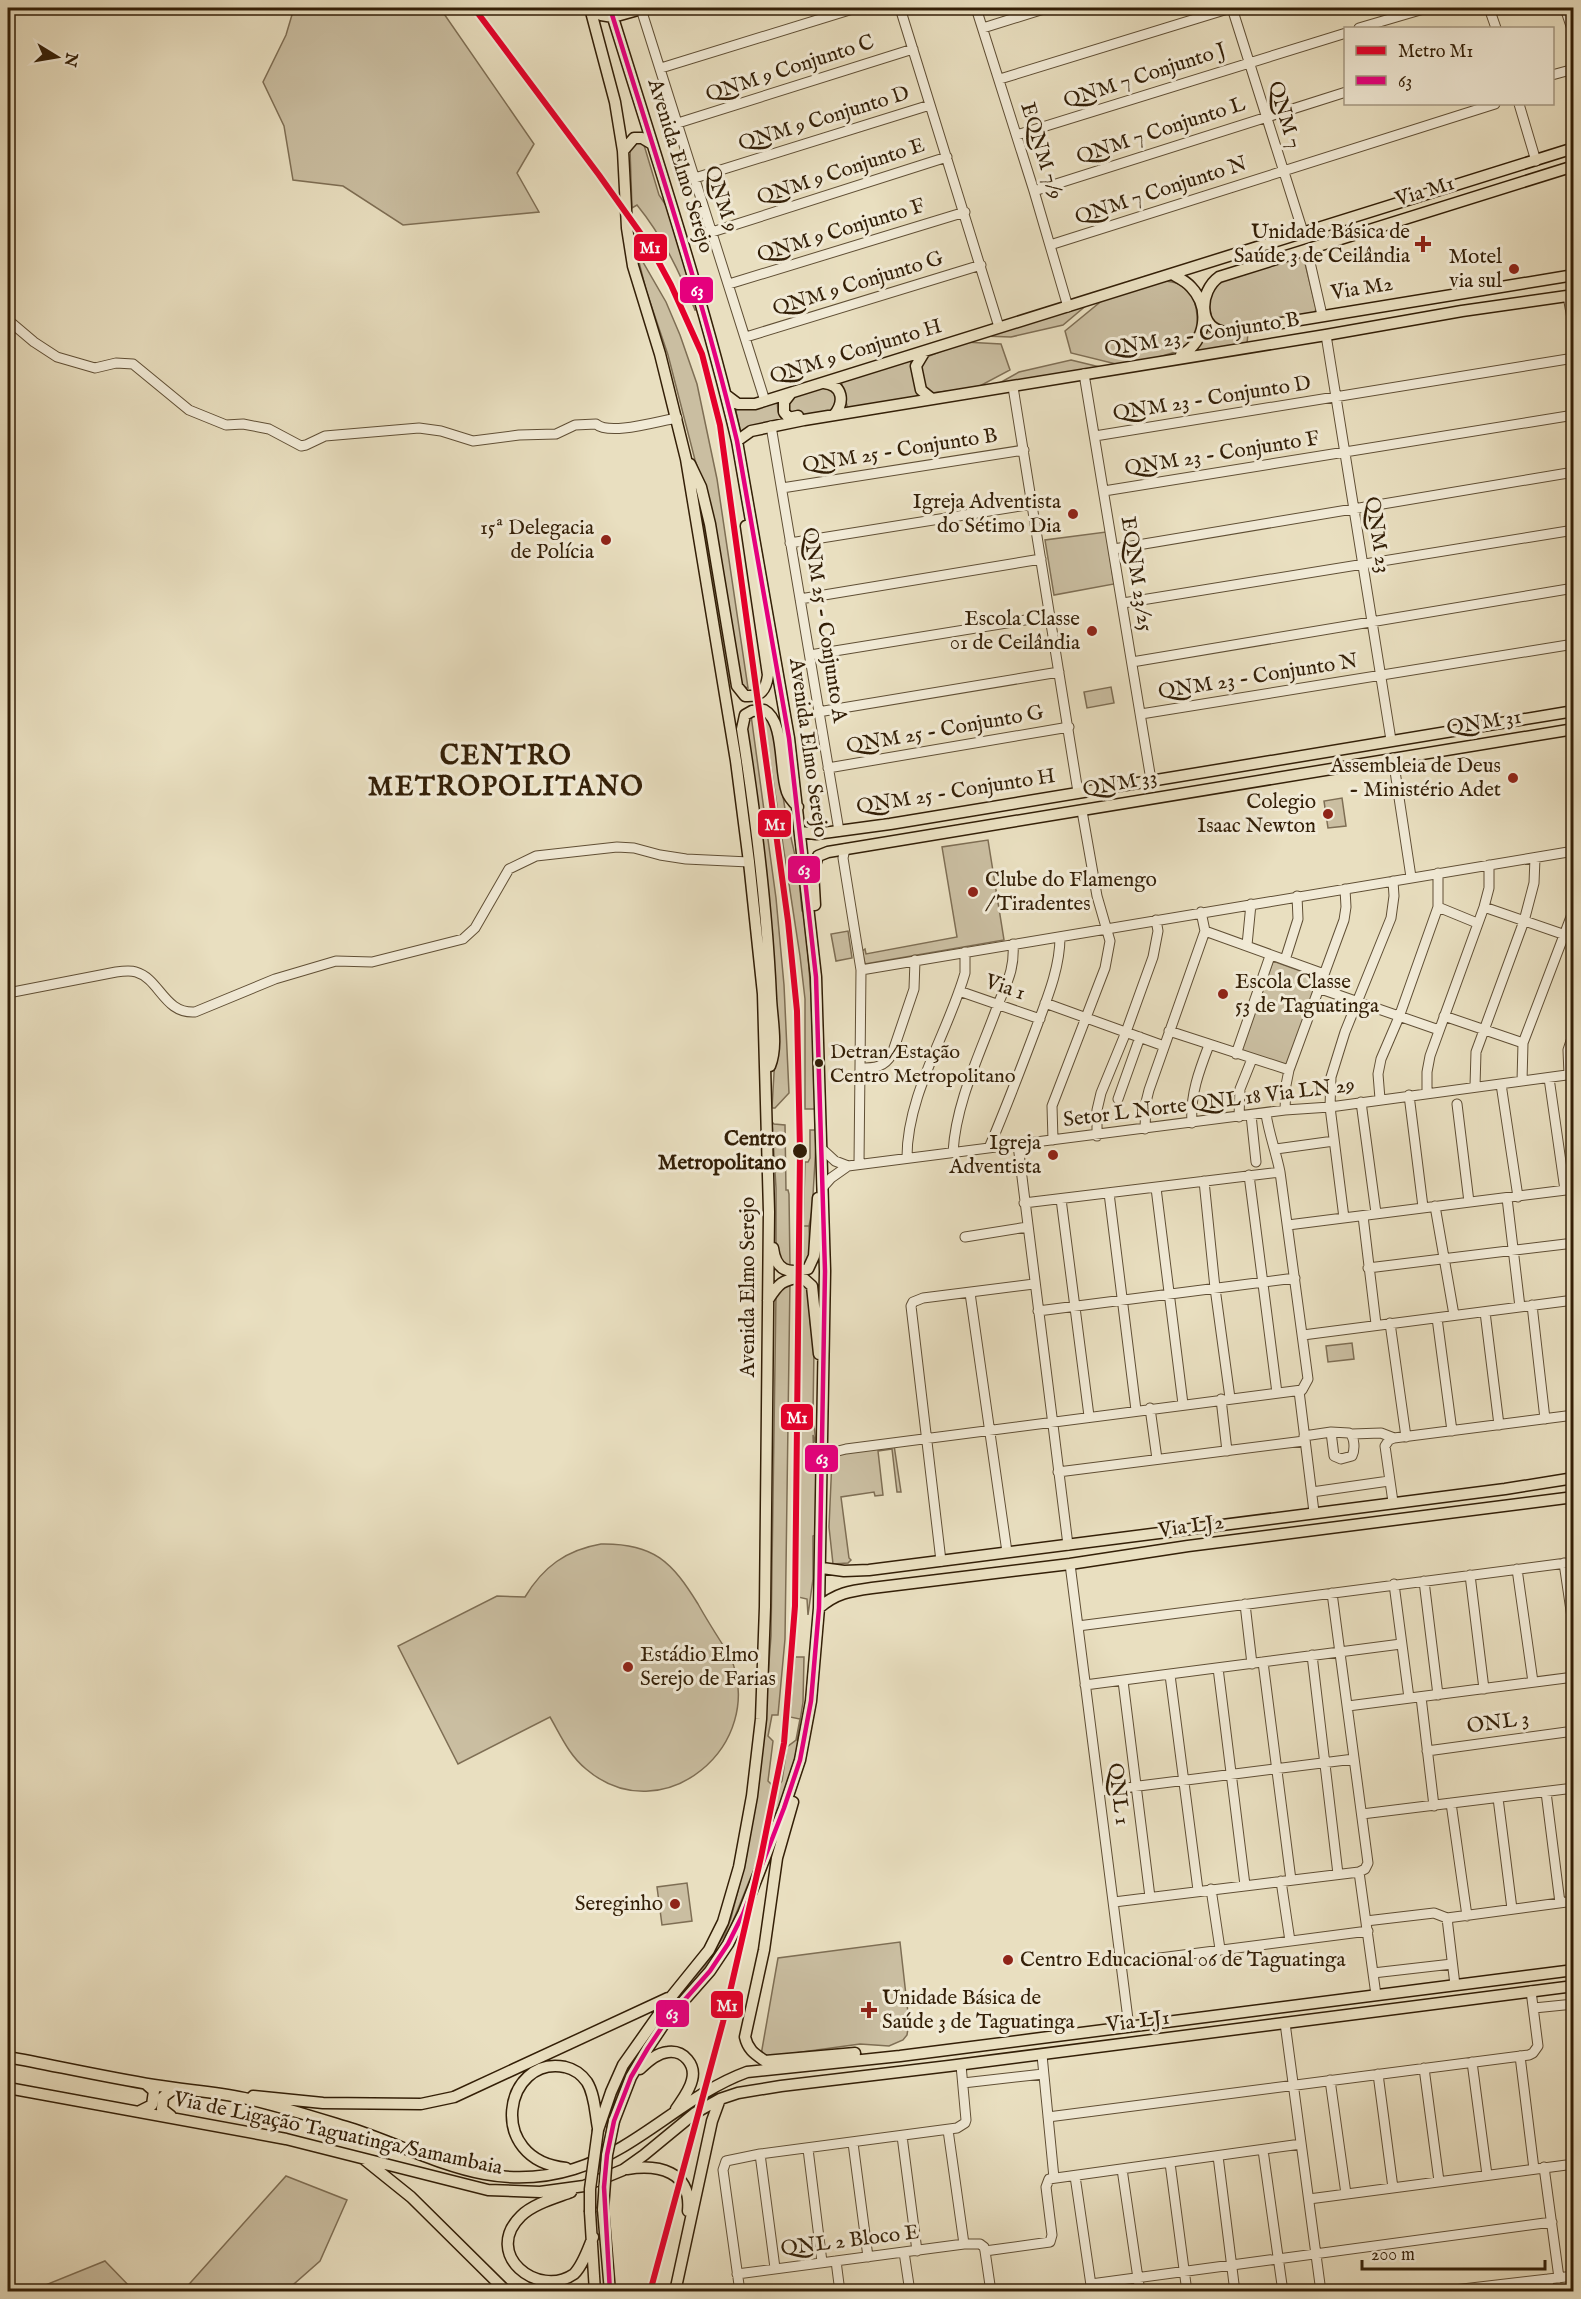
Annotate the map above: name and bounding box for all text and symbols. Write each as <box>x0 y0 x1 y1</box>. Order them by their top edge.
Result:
north arrow <box>27 27 87 87</box>
legend <box>1344 27 1554 105</box>
street label: QNM 9 Conjunto C <box>702 29 878 109</box>
street label: QNM 7 Conjunto J <box>1060 37 1230 115</box>
text: Metro M1 <box>1398 41 1473 64</box>
text: N <box>59 50 81 68</box>
text: 63 <box>1398 71 1412 94</box>
street label: Avenida Elmo Serejo <box>640 75 719 256</box>
street label: QNM 7 <box>1261 78 1307 152</box>
street label: QNM 9 Conjunto D <box>735 80 913 158</box>
street label: QNM 7 Conjunto L <box>1073 91 1249 171</box>
street label: EQNM 7/9 <box>1013 99 1069 203</box>
street label: QNM 9 Conjunto E <box>754 132 928 212</box>
street label: QNM 7 Conjunto N <box>1072 150 1250 232</box>
street label: QNM 9 <box>698 162 744 236</box>
street label: Via M1 <box>1391 170 1458 214</box>
street label: QNM 9 Conjunto F <box>754 193 928 269</box>
place label: Unidade Básica de Saúde 3 de Ceilândia <box>1234 219 1411 270</box>
line badge: M1 <box>633 233 668 262</box>
marker: Unidade Básica de Saúde 3 de Ceilândia <box>1414 235 1432 253</box>
text: M1 <box>639 239 661 259</box>
place label: Motel via sul <box>1449 244 1502 295</box>
street label: QNM 9 Conjunto G <box>769 245 947 323</box>
marker: Motel via sul <box>1507 262 1521 276</box>
street label: Via M2 <box>1328 271 1395 307</box>
line badge: 63 <box>679 276 714 304</box>
text: 63 <box>691 282 703 302</box>
street label: QNM 23 - Conjunto B <box>1102 306 1302 364</box>
street label: QNM 9 Conjunto H <box>767 313 945 391</box>
street label: QNM 23 - Conjunto D <box>1111 370 1313 428</box>
street label: QNM 25 - Conjunto B <box>801 422 999 480</box>
street label: QNM 23 - Conjunto F <box>1123 425 1321 483</box>
place label: Igreja Adventista do Sétimo Dia <box>913 489 1062 540</box>
street label: QNM 23 <box>1358 495 1396 575</box>
marker: Igreja Adventista do Sétimo Dia <box>1066 507 1080 521</box>
place label: 15ª Delegacia de Polícia <box>480 515 595 566</box>
street label: EQNM 23/25 <box>1114 515 1158 634</box>
street label: QNM 25 - Conjunto A <box>795 525 853 725</box>
marker: 15ª Delegacia de Polícia <box>599 533 613 547</box>
place label: Escola Classe 01 de Ceilândia <box>950 606 1081 657</box>
marker: Escola Classe 01 de Ceilândia <box>1085 624 1099 638</box>
street label: QNM 23 - Conjunto N <box>1156 648 1360 706</box>
street label: Avenida Elmo Serejo <box>782 656 834 839</box>
street label: QNM 25 - Conjunto G <box>844 699 1046 761</box>
street label: QNM 31 <box>1445 704 1523 742</box>
district label: CENTRO METROPOLITANO <box>368 740 644 805</box>
place label: Assembleia de Deus - Ministério Adet <box>1329 753 1501 804</box>
street label: QNM 25 - Conjunto H <box>855 763 1057 821</box>
street label: QNM 33 <box>1081 764 1159 804</box>
marker: Assembleia de Deus - Ministério Adet <box>1506 771 1520 785</box>
place label: Colegio Isaac Newton <box>1197 789 1316 840</box>
marker: Colegio Isaac Newton <box>1321 807 1335 821</box>
line badge: M1 <box>757 809 792 838</box>
text: M1 <box>764 816 786 836</box>
line badge: 63 <box>787 855 821 884</box>
text: 63 <box>798 861 810 881</box>
place label: Clube do Flamengo / Tiradentes <box>985 867 1157 918</box>
marker: Clube do Flamengo / Tiradentes <box>966 885 980 899</box>
street label: Via 1 <box>980 968 1029 1007</box>
place label: Escola Classe 53 de Taguatinga <box>1235 969 1380 1020</box>
marker: Escola Classe 53 de Taguatinga <box>1216 987 1230 1001</box>
place label: Detran/Estação Centro Metropolitano <box>830 1040 1016 1089</box>
marker: Detran/Estação Centro Metropolitano <box>813 1057 825 1069</box>
street label: Setor L Norte QNL 18 Via LN 29 <box>1062 1072 1356 1134</box>
place label: Centro Metropolitano <box>658 1126 787 1177</box>
place label: Igreja Adventista <box>948 1130 1042 1181</box>
marker: Centro Metropolitano <box>791 1142 809 1160</box>
marker: Igreja Adventista <box>1046 1148 1060 1162</box>
street label: Avenida Elmo Serejo <box>735 1197 762 1378</box>
line badge: M1 <box>780 1403 814 1431</box>
text: M1 <box>786 1409 808 1429</box>
line badge: 63 <box>804 1444 839 1473</box>
text: 63 <box>816 1450 828 1470</box>
street label: Via LJ2 <box>1155 1509 1226 1545</box>
place label: Estádio Elmo Serejo de Farias <box>640 1642 776 1693</box>
marker: Estádio Elmo Serejo de Farias <box>621 1660 635 1674</box>
street label: ONL 3 <box>1465 1705 1531 1741</box>
street label: QNL 1 <box>1101 1761 1135 1827</box>
place label: Sereginho <box>575 1891 663 1918</box>
marker: Sereginho <box>668 1897 682 1911</box>
place label: Centro Educacional 06 de Taguatinga <box>1020 1947 1346 1974</box>
marker: Centro Educacional 06 de Taguatinga <box>1001 1953 1015 1967</box>
place label: Unidade Básica de Saúde 3 de Taguatinga <box>882 1985 1076 2036</box>
line badge: M1 <box>710 1990 744 2019</box>
text: M1 <box>716 1997 738 2017</box>
line badge: 63 <box>655 1999 690 2028</box>
marker: Unidade Básica de Saúde 3 de Taguatinga <box>860 2001 878 2019</box>
text: 63 <box>666 2005 678 2025</box>
street label: Via LJ1 <box>1104 2005 1171 2039</box>
street label: Via de Ligação Taguatinga/Samambaia <box>170 2086 506 2182</box>
street label: QNL 2 Bloco E <box>779 2219 921 2263</box>
scale bar <box>1362 2233 1545 2271</box>
text: 200 m <box>1371 2244 1415 2267</box>

